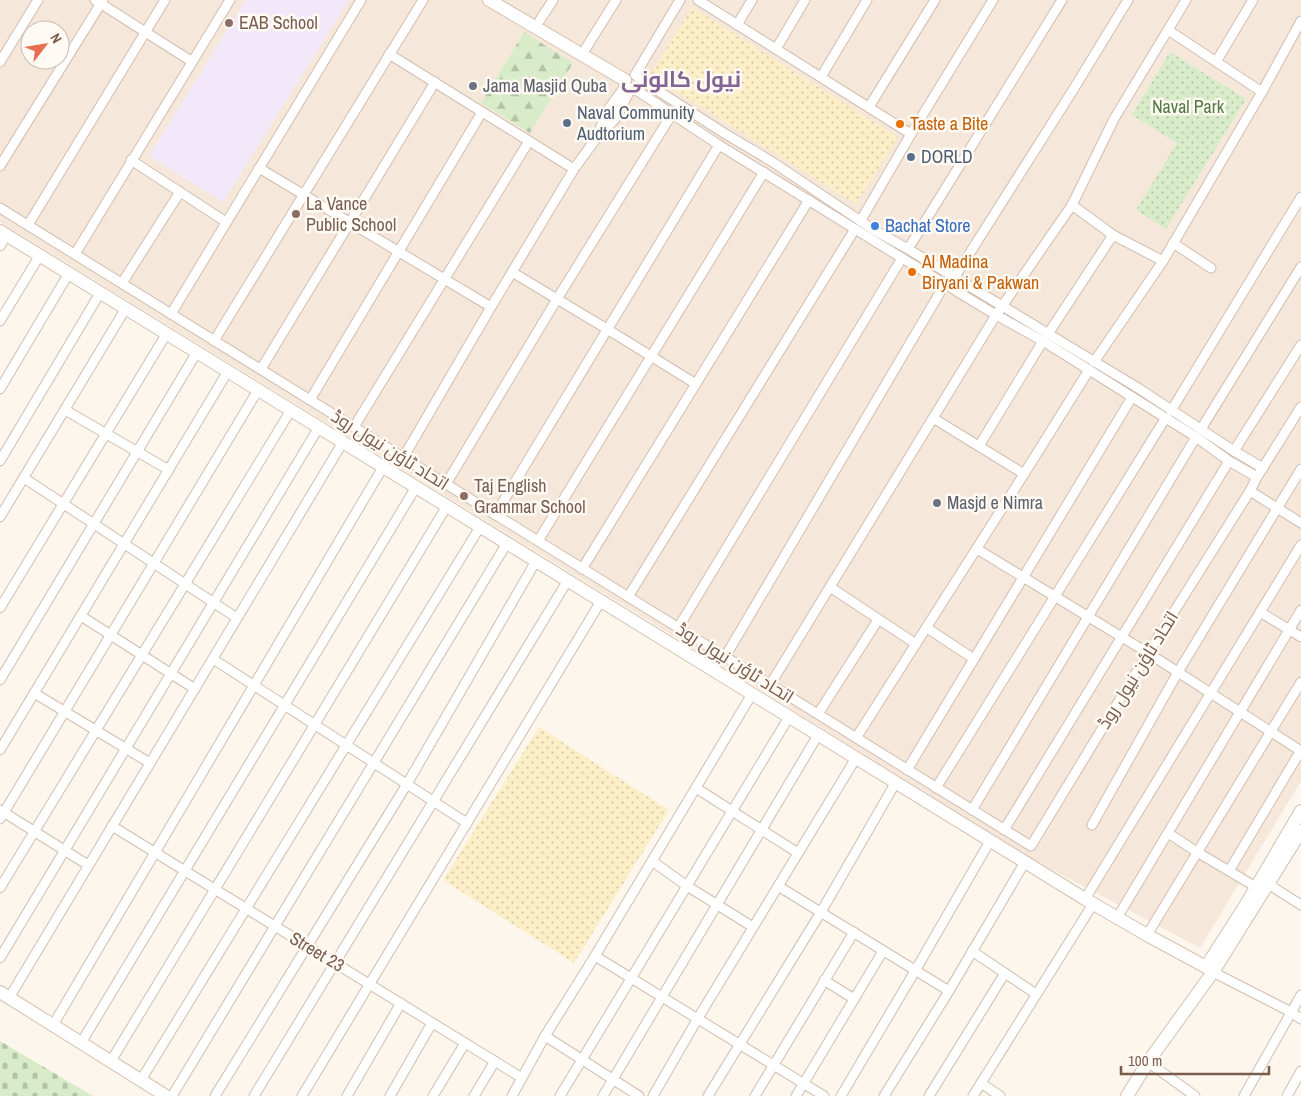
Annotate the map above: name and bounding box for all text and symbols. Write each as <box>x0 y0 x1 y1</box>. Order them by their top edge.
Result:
place label: EAB School <box>239 10 318 35</box>
marker: EAB School <box>223 17 235 29</box>
north arrow <box>20 20 70 70</box>
text: N <box>46 30 66 46</box>
district label: نیول کالونی <box>621 64 741 94</box>
place label: Jama Masjid Quba <box>483 73 607 98</box>
marker: Jama Masjid Quba <box>467 80 479 92</box>
park label: Naval Park <box>1152 94 1225 119</box>
place label: Naval Community Audtorium <box>576 100 695 146</box>
place label: Taste a Bite <box>910 111 988 136</box>
marker: Naval Community Audtorium <box>561 117 573 129</box>
marker: Taste a Bite <box>894 118 906 130</box>
place label: DORLD <box>921 144 973 169</box>
marker: DORLD <box>905 151 917 163</box>
place label: La Vance Public School <box>306 191 396 237</box>
marker: La Vance Public School <box>290 208 302 220</box>
place label: Bachat Store <box>885 213 970 238</box>
marker: Bachat Store <box>869 220 881 232</box>
place label: Al Madina Biryani & Pakwan <box>921 249 1039 295</box>
marker: Al Madina Biryani & Pakwan <box>906 266 918 278</box>
street label: اتحاد ٹاؤن نیول روڈ <box>327 403 454 496</box>
place label: Taj English Grammar School <box>474 473 586 519</box>
marker: Taj English Grammar School <box>458 490 470 502</box>
place label: Masjd e Nimra <box>947 490 1043 515</box>
marker: Masjd e Nimra <box>931 497 943 509</box>
street label: اتحاد ٹاؤن نیول روڈ <box>1091 606 1184 733</box>
street label: اتحاد ٹاؤن نیول روڈ <box>672 616 799 709</box>
street label: Street 23 <box>285 925 349 978</box>
scale bar <box>1121 1044 1268 1076</box>
text: 100 m <box>1128 1050 1162 1071</box>

